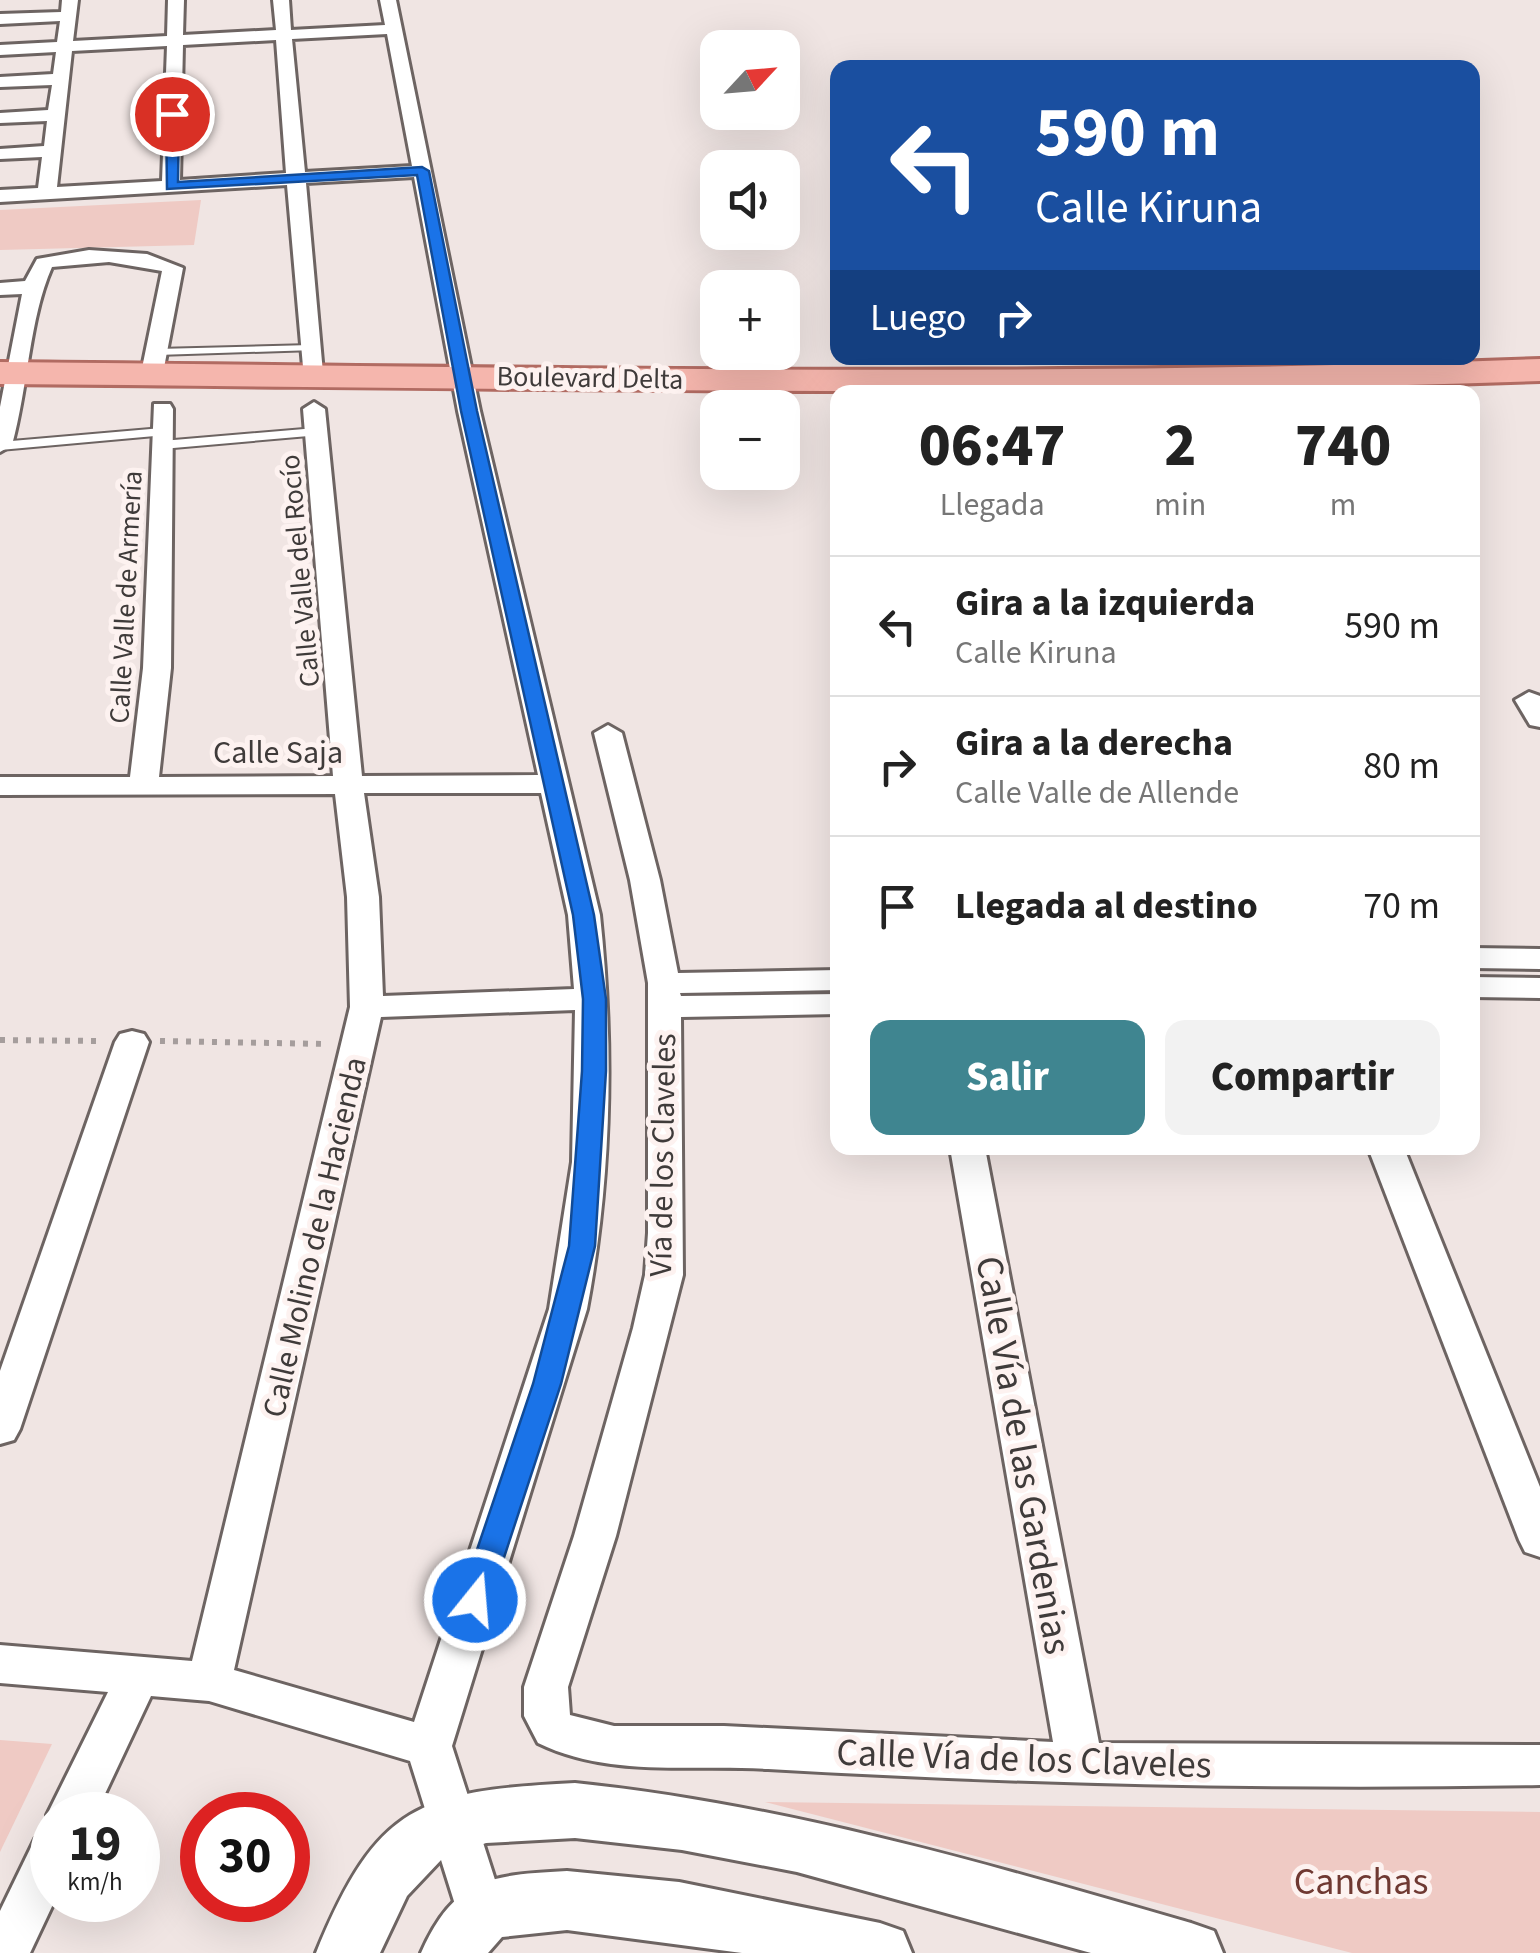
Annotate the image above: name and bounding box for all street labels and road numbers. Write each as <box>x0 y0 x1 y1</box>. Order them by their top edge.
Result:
street label: Boulevard Delta <box>496 356 684 400</box>
street label: Calle Valle del Rocío <box>270 453 330 689</box>
street label: Calle Valle de Armería <box>99 470 153 725</box>
street label: Calle Saja <box>213 730 343 776</box>
street label: Vía de los Claveles <box>638 1033 688 1277</box>
street label: Calle Molino de la Hacienda <box>251 1053 379 1422</box>
street label: Calle Vía de las Gardenias <box>961 1252 1085 1658</box>
street label: Calle Vía de los Claveles <box>835 1725 1213 1793</box>

